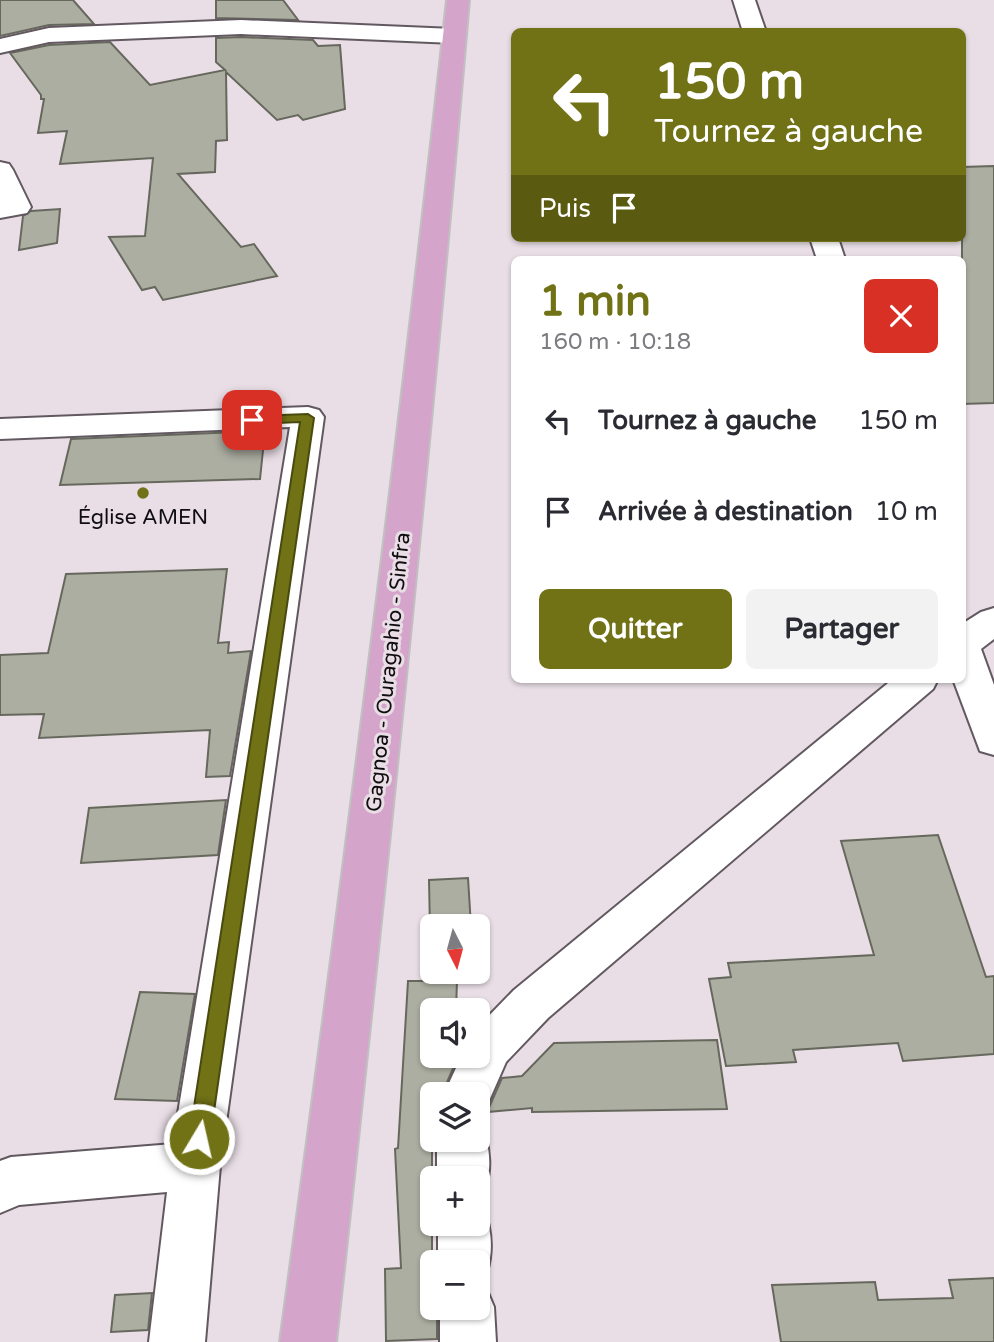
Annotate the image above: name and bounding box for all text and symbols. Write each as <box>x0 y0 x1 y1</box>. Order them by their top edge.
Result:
text: 150 m <box>654 53 804 112</box>
icon: left <box>539 56 630 147</box>
text: Tournez à gauche <box>654 113 923 151</box>
icon: arrive <box>605 189 643 227</box>
text: Puis <box>539 193 591 224</box>
text: 1 min <box>539 276 651 327</box>
button: close <box>864 279 938 353</box>
text: 160 m · 10:18 <box>539 328 691 356</box>
pin <box>222 390 282 450</box>
icon: arrive <box>233 401 271 439</box>
icon: left <box>539 402 577 440</box>
text: Tournez à gauche <box>598 405 817 436</box>
text: 150 m <box>858 405 938 436</box>
marker: Église AMEN <box>135 485 151 501</box>
icon: arrive <box>539 493 577 531</box>
text: Arrivée à destination <box>598 496 853 527</box>
text: 10 m <box>875 496 938 527</box>
place label: Église AMEN <box>78 505 208 530</box>
street label: Gagnoa - Ouragahio - Sinfra <box>361 531 416 813</box>
button: Quitter <box>539 589 732 669</box>
button: Partager <box>746 589 938 669</box>
north arrow <box>420 914 490 984</box>
map controls <box>420 914 490 1320</box>
button: sound <box>420 998 490 1068</box>
button: layers <box>420 1082 490 1152</box>
position arrow <box>162 1102 236 1176</box>
button: + <box>420 1166 490 1236</box>
button: − <box>420 1250 490 1320</box>

